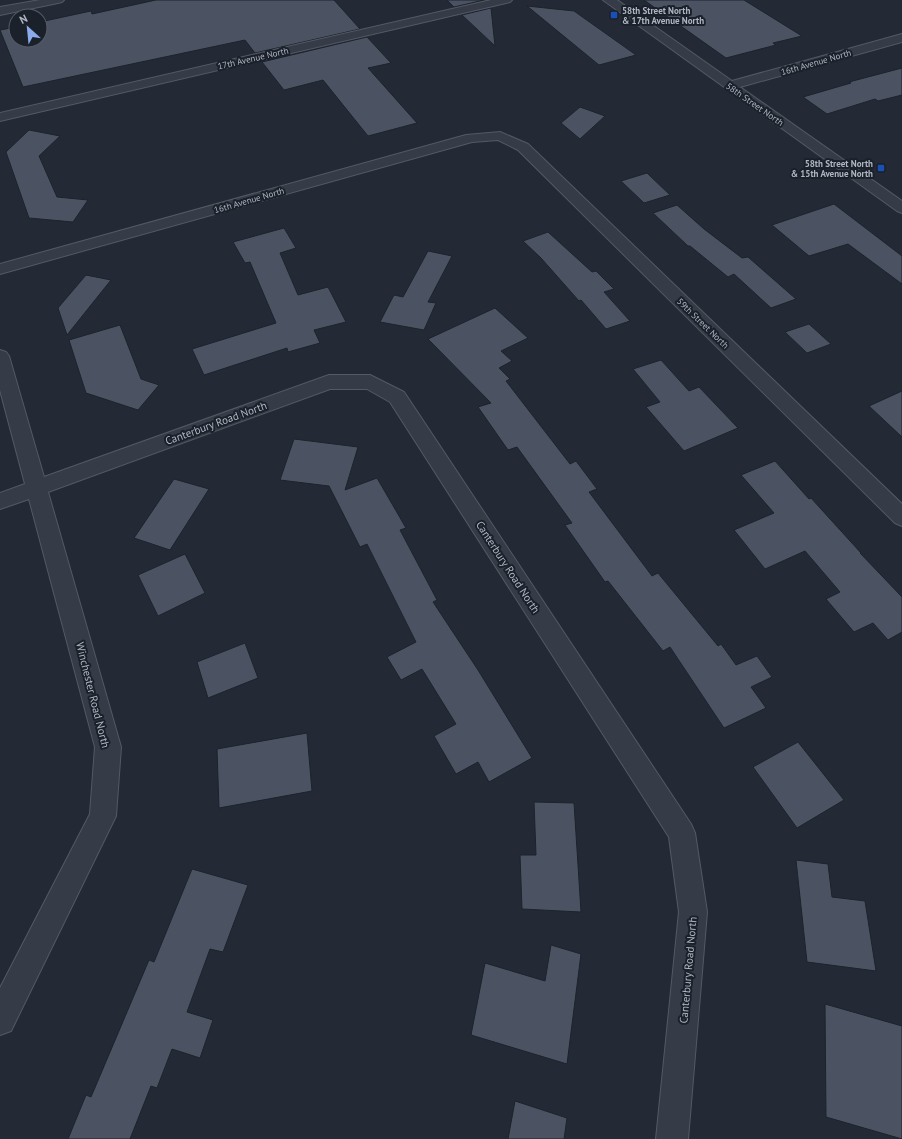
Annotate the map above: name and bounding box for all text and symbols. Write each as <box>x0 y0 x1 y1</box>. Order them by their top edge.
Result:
place label: 58th Street North & 17th Avenue North <box>622 5 704 26</box>
north arrow <box>8 8 48 48</box>
marker: 58th Street North & 17th Avenue North <box>609 10 619 20</box>
text: N <box>17 11 30 27</box>
street label: 17th Avenue North <box>216 44 290 72</box>
street label: 16th Avenue North <box>780 47 852 77</box>
street label: 58th Street North <box>724 80 786 128</box>
place label: 58th Street North & 15th Avenue North <box>791 158 873 179</box>
marker: 58th Street North & 15th Avenue North <box>876 163 886 173</box>
street label: 16th Avenue North <box>213 185 285 215</box>
street label: 59th Street North <box>675 296 731 351</box>
street label: Canterbury Road North <box>163 398 269 448</box>
street label: Canterbury Road North <box>473 518 543 616</box>
street label: Winchester Road North <box>73 641 113 749</box>
street label: Canterbury Road North <box>676 916 700 1024</box>

